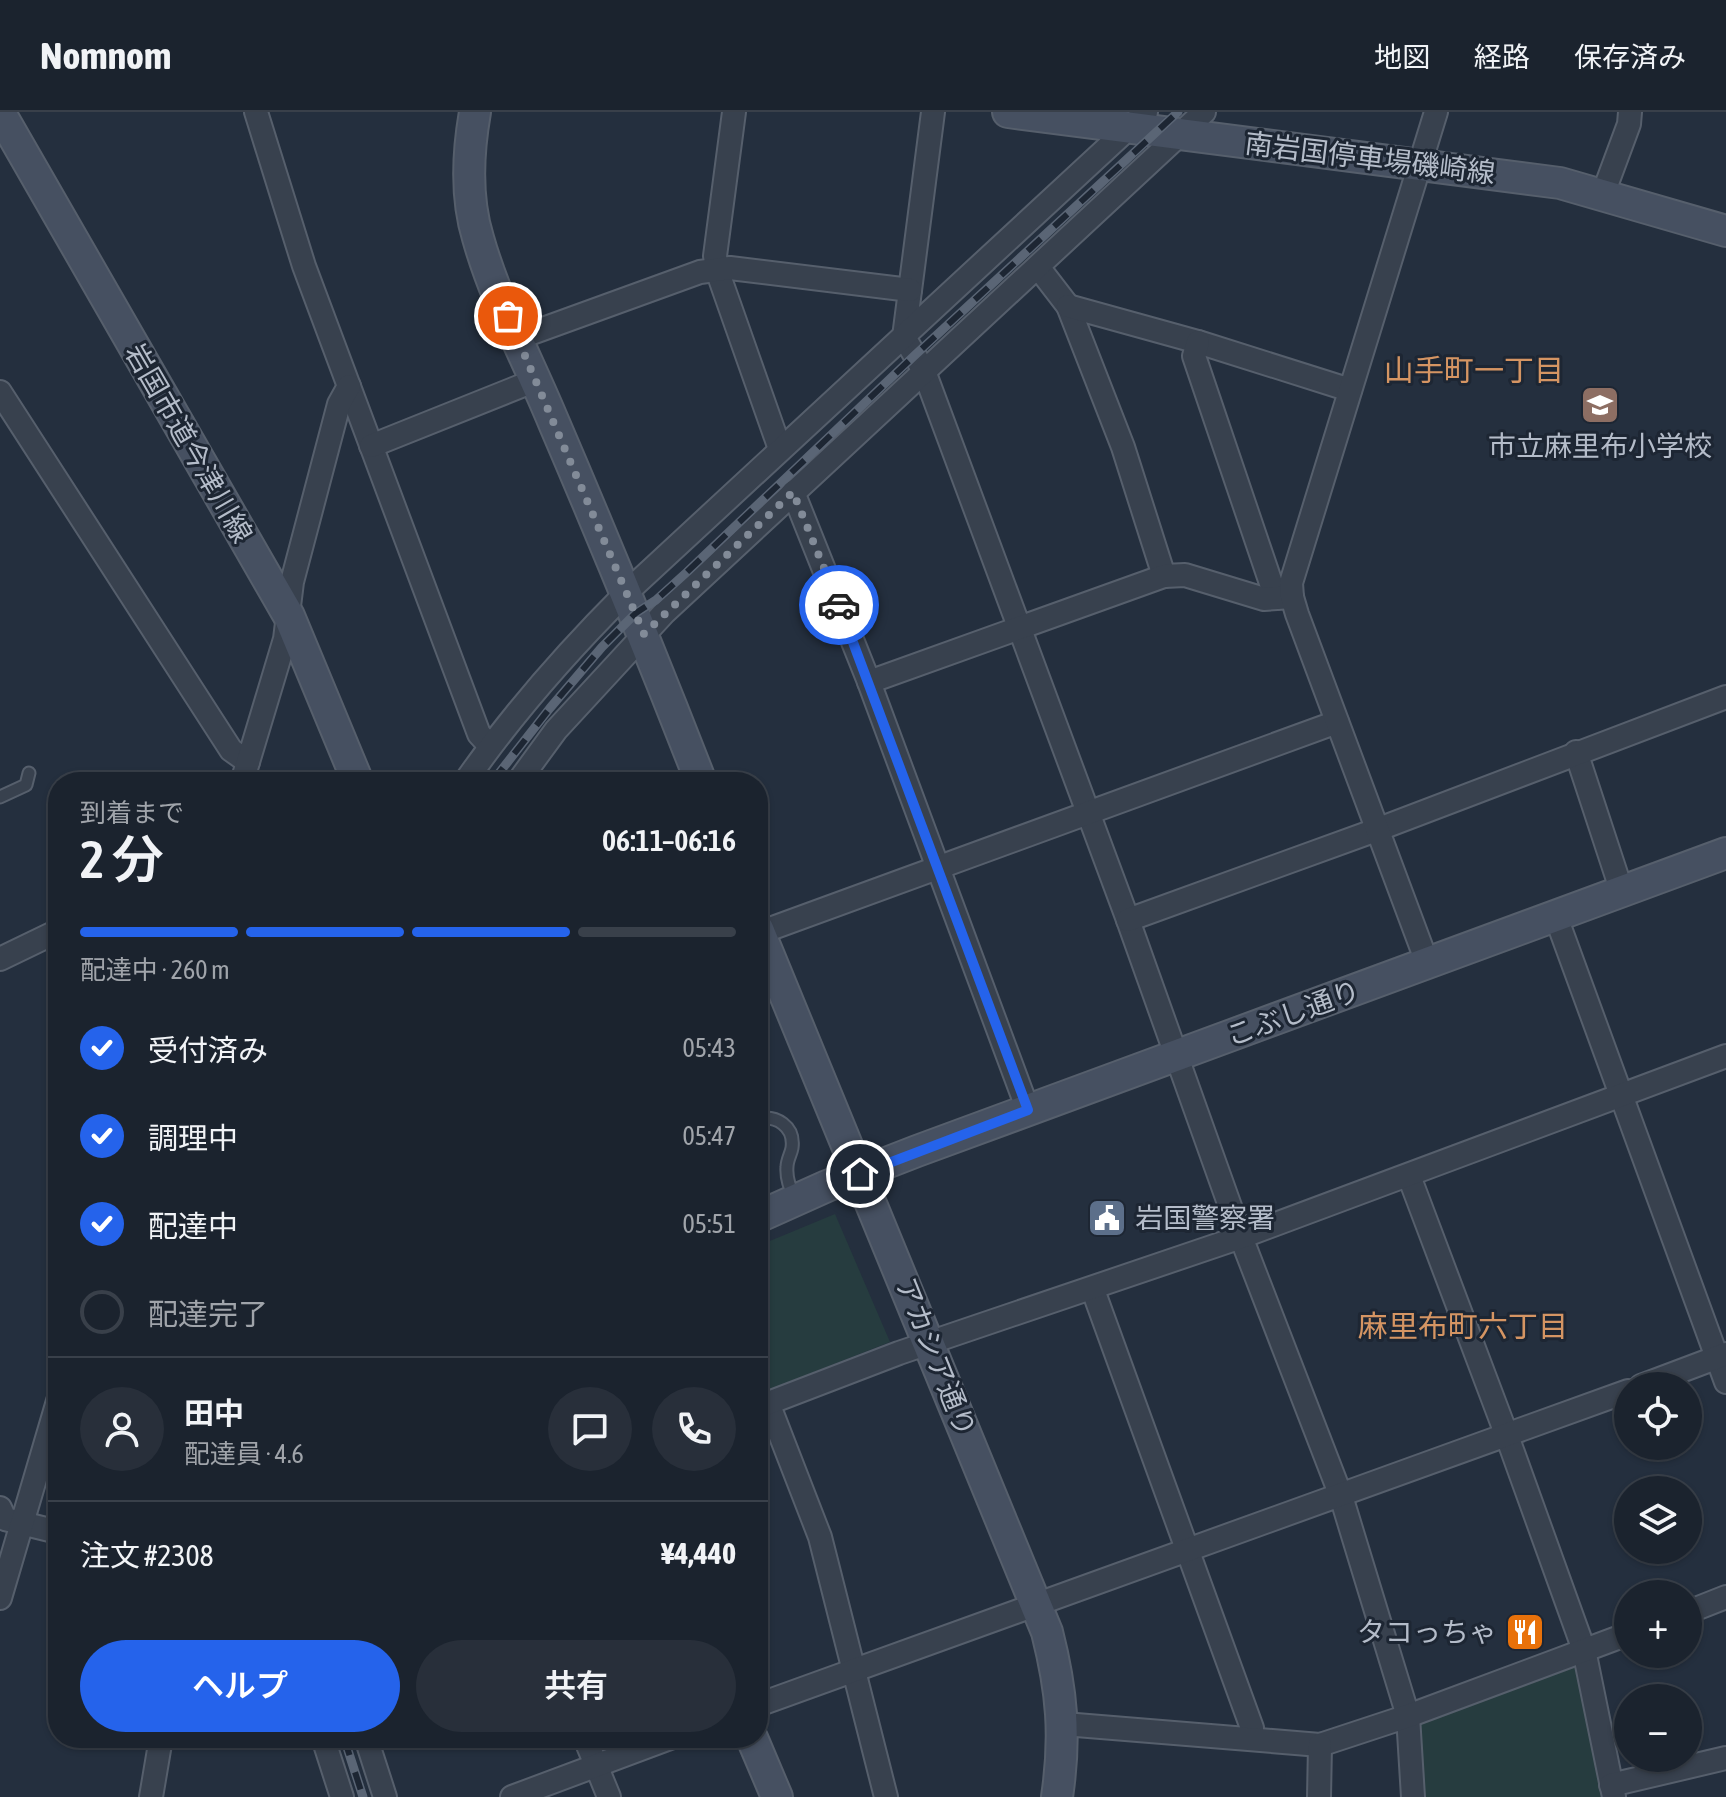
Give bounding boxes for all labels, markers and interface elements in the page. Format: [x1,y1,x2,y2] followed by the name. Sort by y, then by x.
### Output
[40,34,171,77] text: Nomnom
[1374,41,1430,73] text: 地図
[1474,41,1530,73] text: 経路
[1574,41,1686,73] text: 保存済み
[1243,127,1497,189] street label: 南岩国停車場磯崎線
[474,282,542,350] pin
[486,294,530,338] icon: bag
[119,338,259,548] street label: 岩国市道今津川線
[1384,353,1564,387] district label: 山手町一丁目
[1579,384,1621,426] school or university icon: 市立麻里布小学校
[1488,430,1712,462] place label: 市立麻里布小学校
[799,565,879,645] courier
[817,583,861,627] icon: car
[80,798,184,828] text: 到着まで
[602,823,736,857] text: 06:11–06:16
[80,829,164,889] text: 2 分
[80,955,230,985] text: 配達中 · 260 m
[1222,974,1364,1052] street label: こぶし通り
[80,1026,124,1070] icon: check
[148,1033,268,1067] text: 受付済み
[682,1033,736,1063] text: 05:43
[80,1114,124,1158] icon: check
[148,1121,238,1155] text: 調理中
[682,1121,736,1151] text: 05:47
[826,1140,894,1208] pin
[838,1152,882,1196] icon: home
[1086,1197,1128,1239] public building icon: 岩国警察署
[80,1202,124,1246] icon: check
[1135,1202,1275,1234] place label: 岩国警察署
[148,1209,238,1243] text: 配達中
[682,1209,736,1239] text: 05:51
[890,1273,982,1441] street label: アカシア通り
[148,1297,268,1331] text: 配達完了
[1358,1309,1568,1343] district label: 麻里布町六丁目
[1614,1372,1702,1772] map controls
[1614,1372,1702,1460] button: locate
[80,1387,164,1471] button: person
[548,1387,632,1471] button: chat
[652,1387,736,1471] button: phone
[184,1396,244,1430] text: 田中
[184,1439,304,1469] text: 配達員 · 4.6
[1614,1476,1702,1564] button: layers
[661,1536,736,1570] text: ¥4,440
[80,1538,214,1572] text: 注文 #2308
[1614,1580,1702,1668] button: +
[1504,1611,1546,1653] restaurant icon: タコっちゃ
[1357,1616,1497,1648] place label: タコっちゃ
[80,1640,400,1732] button: ヘルプ
[416,1640,736,1732] button: 共有
[1614,1684,1702,1772] button: −

